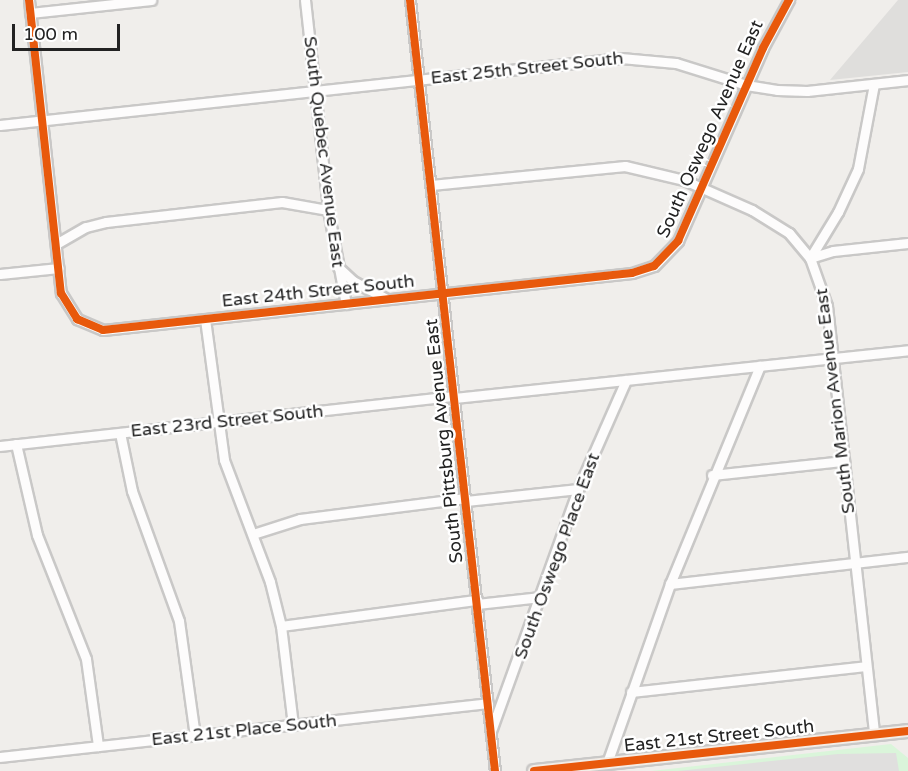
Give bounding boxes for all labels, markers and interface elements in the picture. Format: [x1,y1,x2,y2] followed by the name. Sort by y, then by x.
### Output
[15,12,123,50] scale bar
[652,17,768,241] street label: South Oswego Avenue East
[23,23,78,45] text: 100 m
[299,35,349,269] street label: South Quebec Avenue East
[430,47,624,89] street label: East 25th Street South
[221,270,415,312] street label: East 24th Street South
[810,287,860,515] street label: South Marion Avenue East
[420,318,468,564] street label: South Pittsburg Avenue East
[129,400,325,442] street label: East 23rd Street South
[510,450,604,662] street label: South Oswego Place East
[150,710,338,750] street label: East 21st Place South
[623,715,815,757] street label: East 21st Street South

